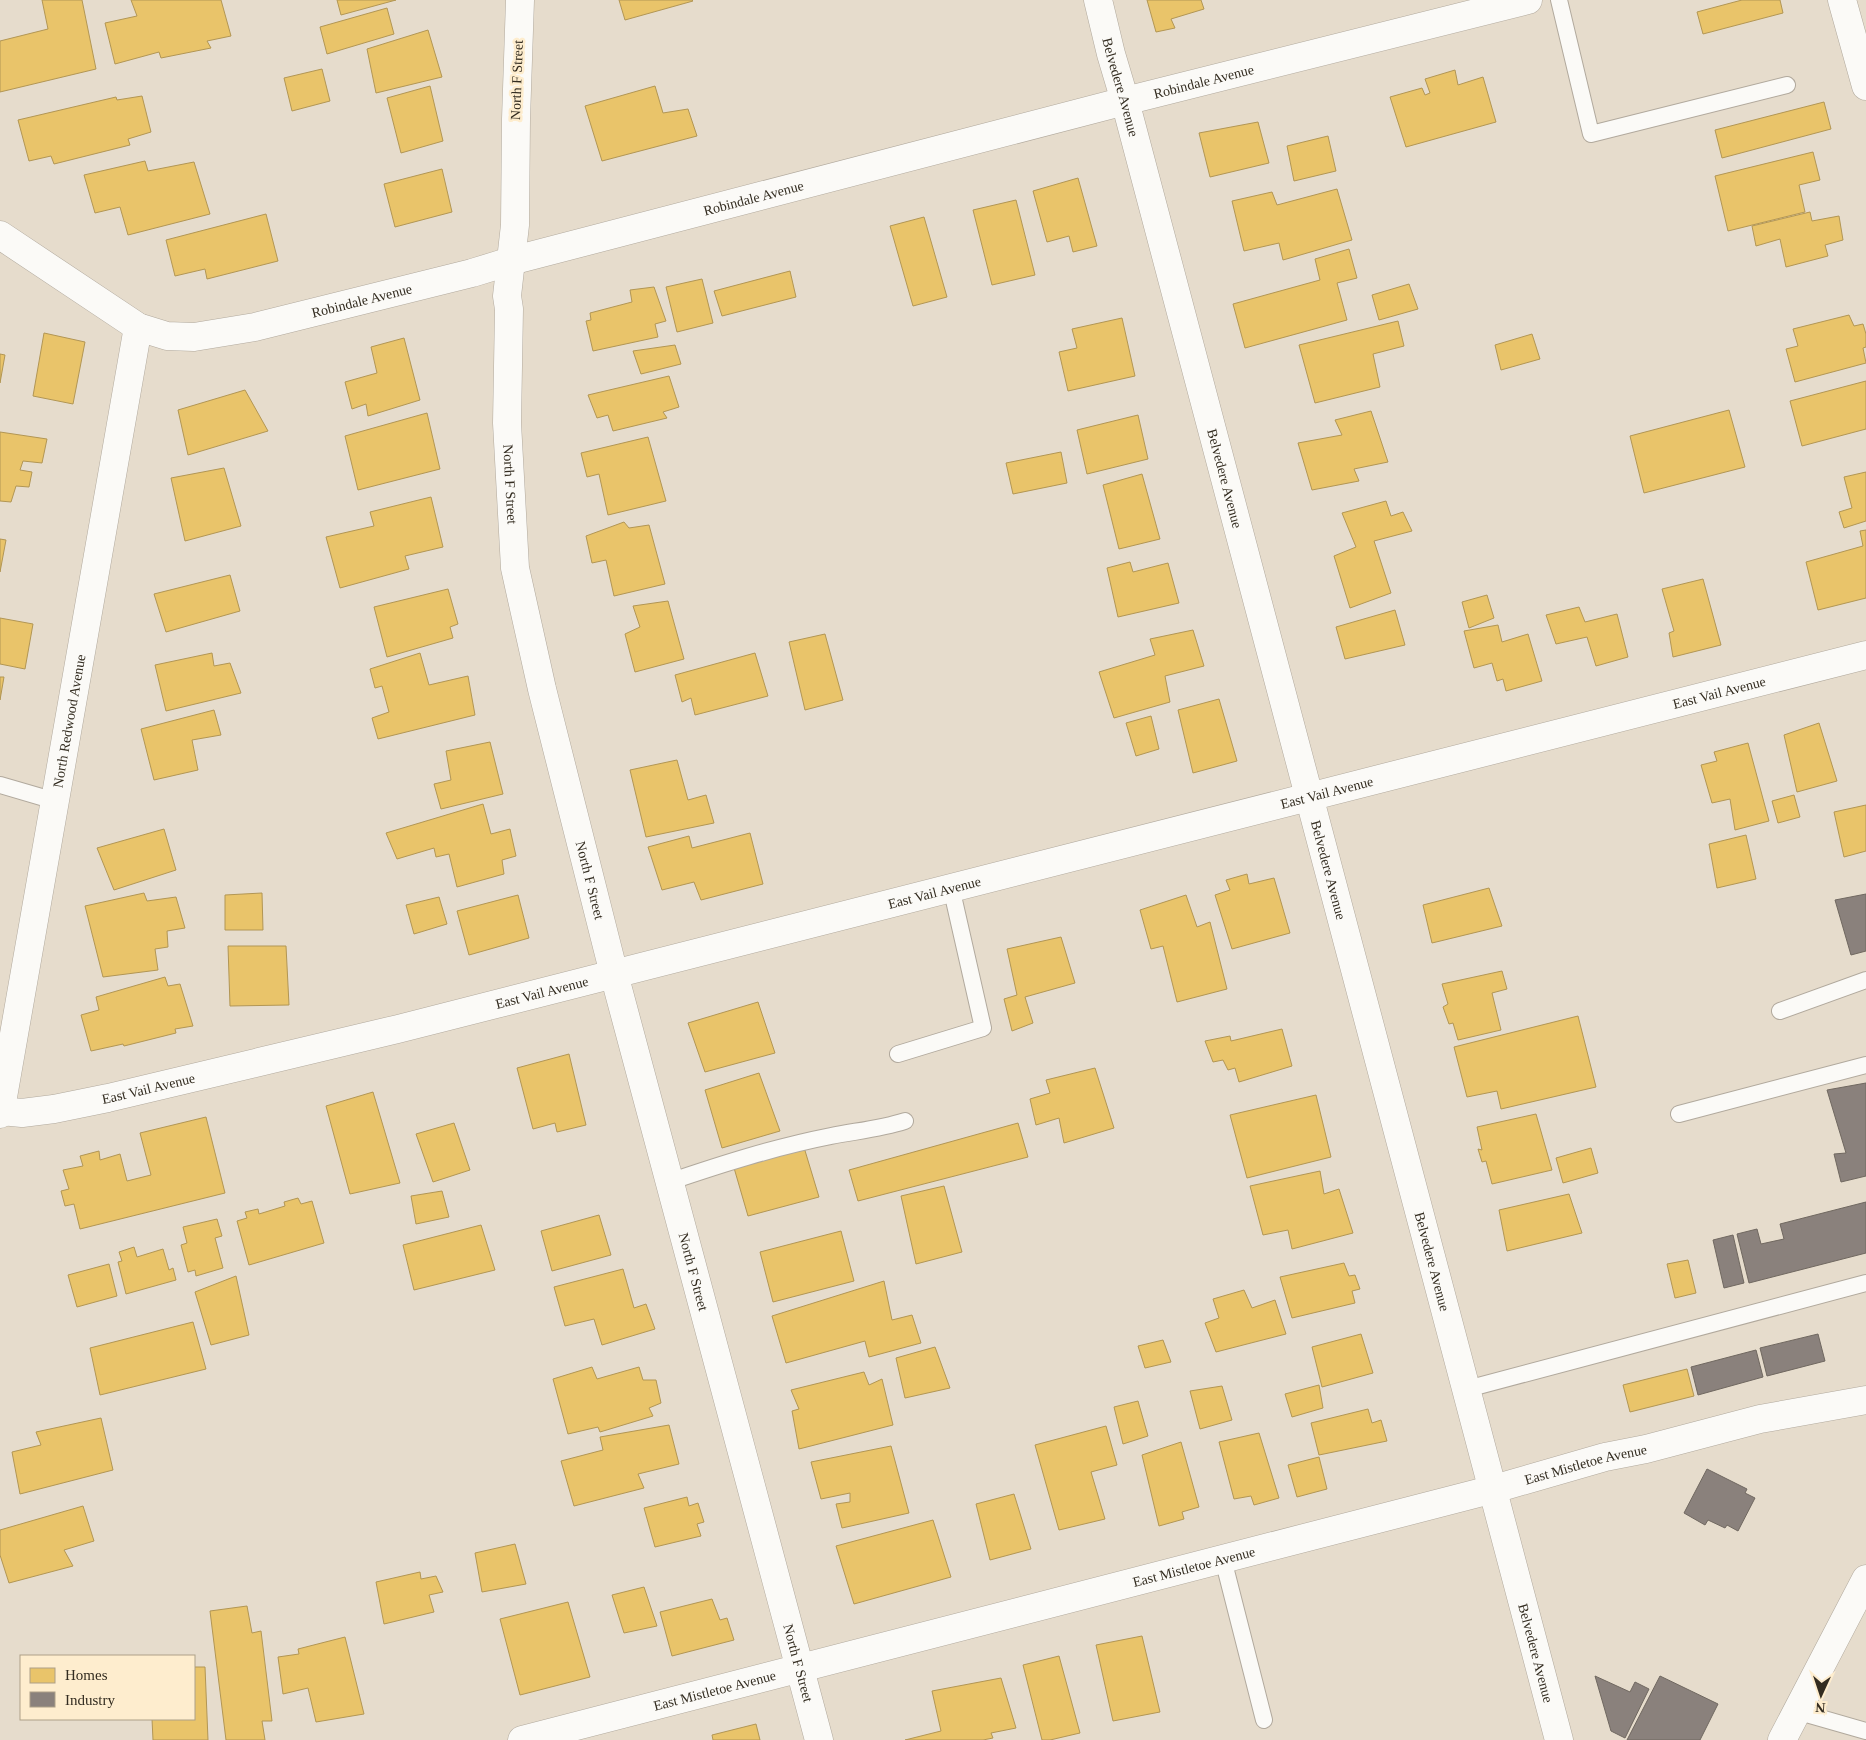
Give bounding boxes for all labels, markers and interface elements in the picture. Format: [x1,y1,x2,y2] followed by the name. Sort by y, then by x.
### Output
[1100,36,1142,138] street label: Belvedere Avenue
[508,40,526,120] street label: North F Street
[1152,62,1255,101] street label: Robindale Avenue
[702,178,805,218] street label: Robindale Avenue
[310,281,413,320] street label: Robindale Avenue
[1205,427,1245,530] street label: Belvedere Avenue
[501,444,520,525] street label: North F Street
[50,653,88,789] street label: North Redwood Avenue
[1671,673,1767,711] street label: East Vail Avenue
[1279,773,1375,811] street label: East Vail Avenue
[1308,819,1349,921] street label: Belvedere Avenue
[573,839,607,921] street label: North F Street
[886,873,982,911] street label: East Vail Avenue
[494,973,590,1011] street label: East Vail Avenue
[101,1070,196,1107] street label: East Vail Avenue
[1412,1210,1453,1313] street label: Belvedere Avenue
[676,1231,711,1312] street label: North F Street
[1523,1442,1648,1487] street label: East Mistletoe Avenue
[1131,1543,1257,1589] street label: East Mistletoe Avenue
[1516,1602,1556,1704] street label: Belvedere Avenue
[781,1622,816,1704] street label: North F Street
[20,1655,195,1720] legend
[65,1667,108,1683] text: Homes
[652,1667,777,1713] street label: East Mistletoe Avenue
[1796,1670,1846,1720] north arrow
[65,1692,115,1708] text: Industry
[1815,1700,1826,1715] text: N

